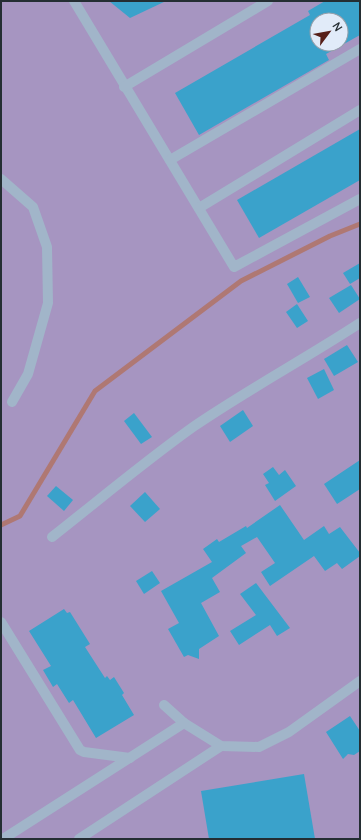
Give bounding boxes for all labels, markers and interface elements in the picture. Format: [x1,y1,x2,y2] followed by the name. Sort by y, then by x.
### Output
[309,12,349,52] north arrow
[329,19,346,34] text: N

